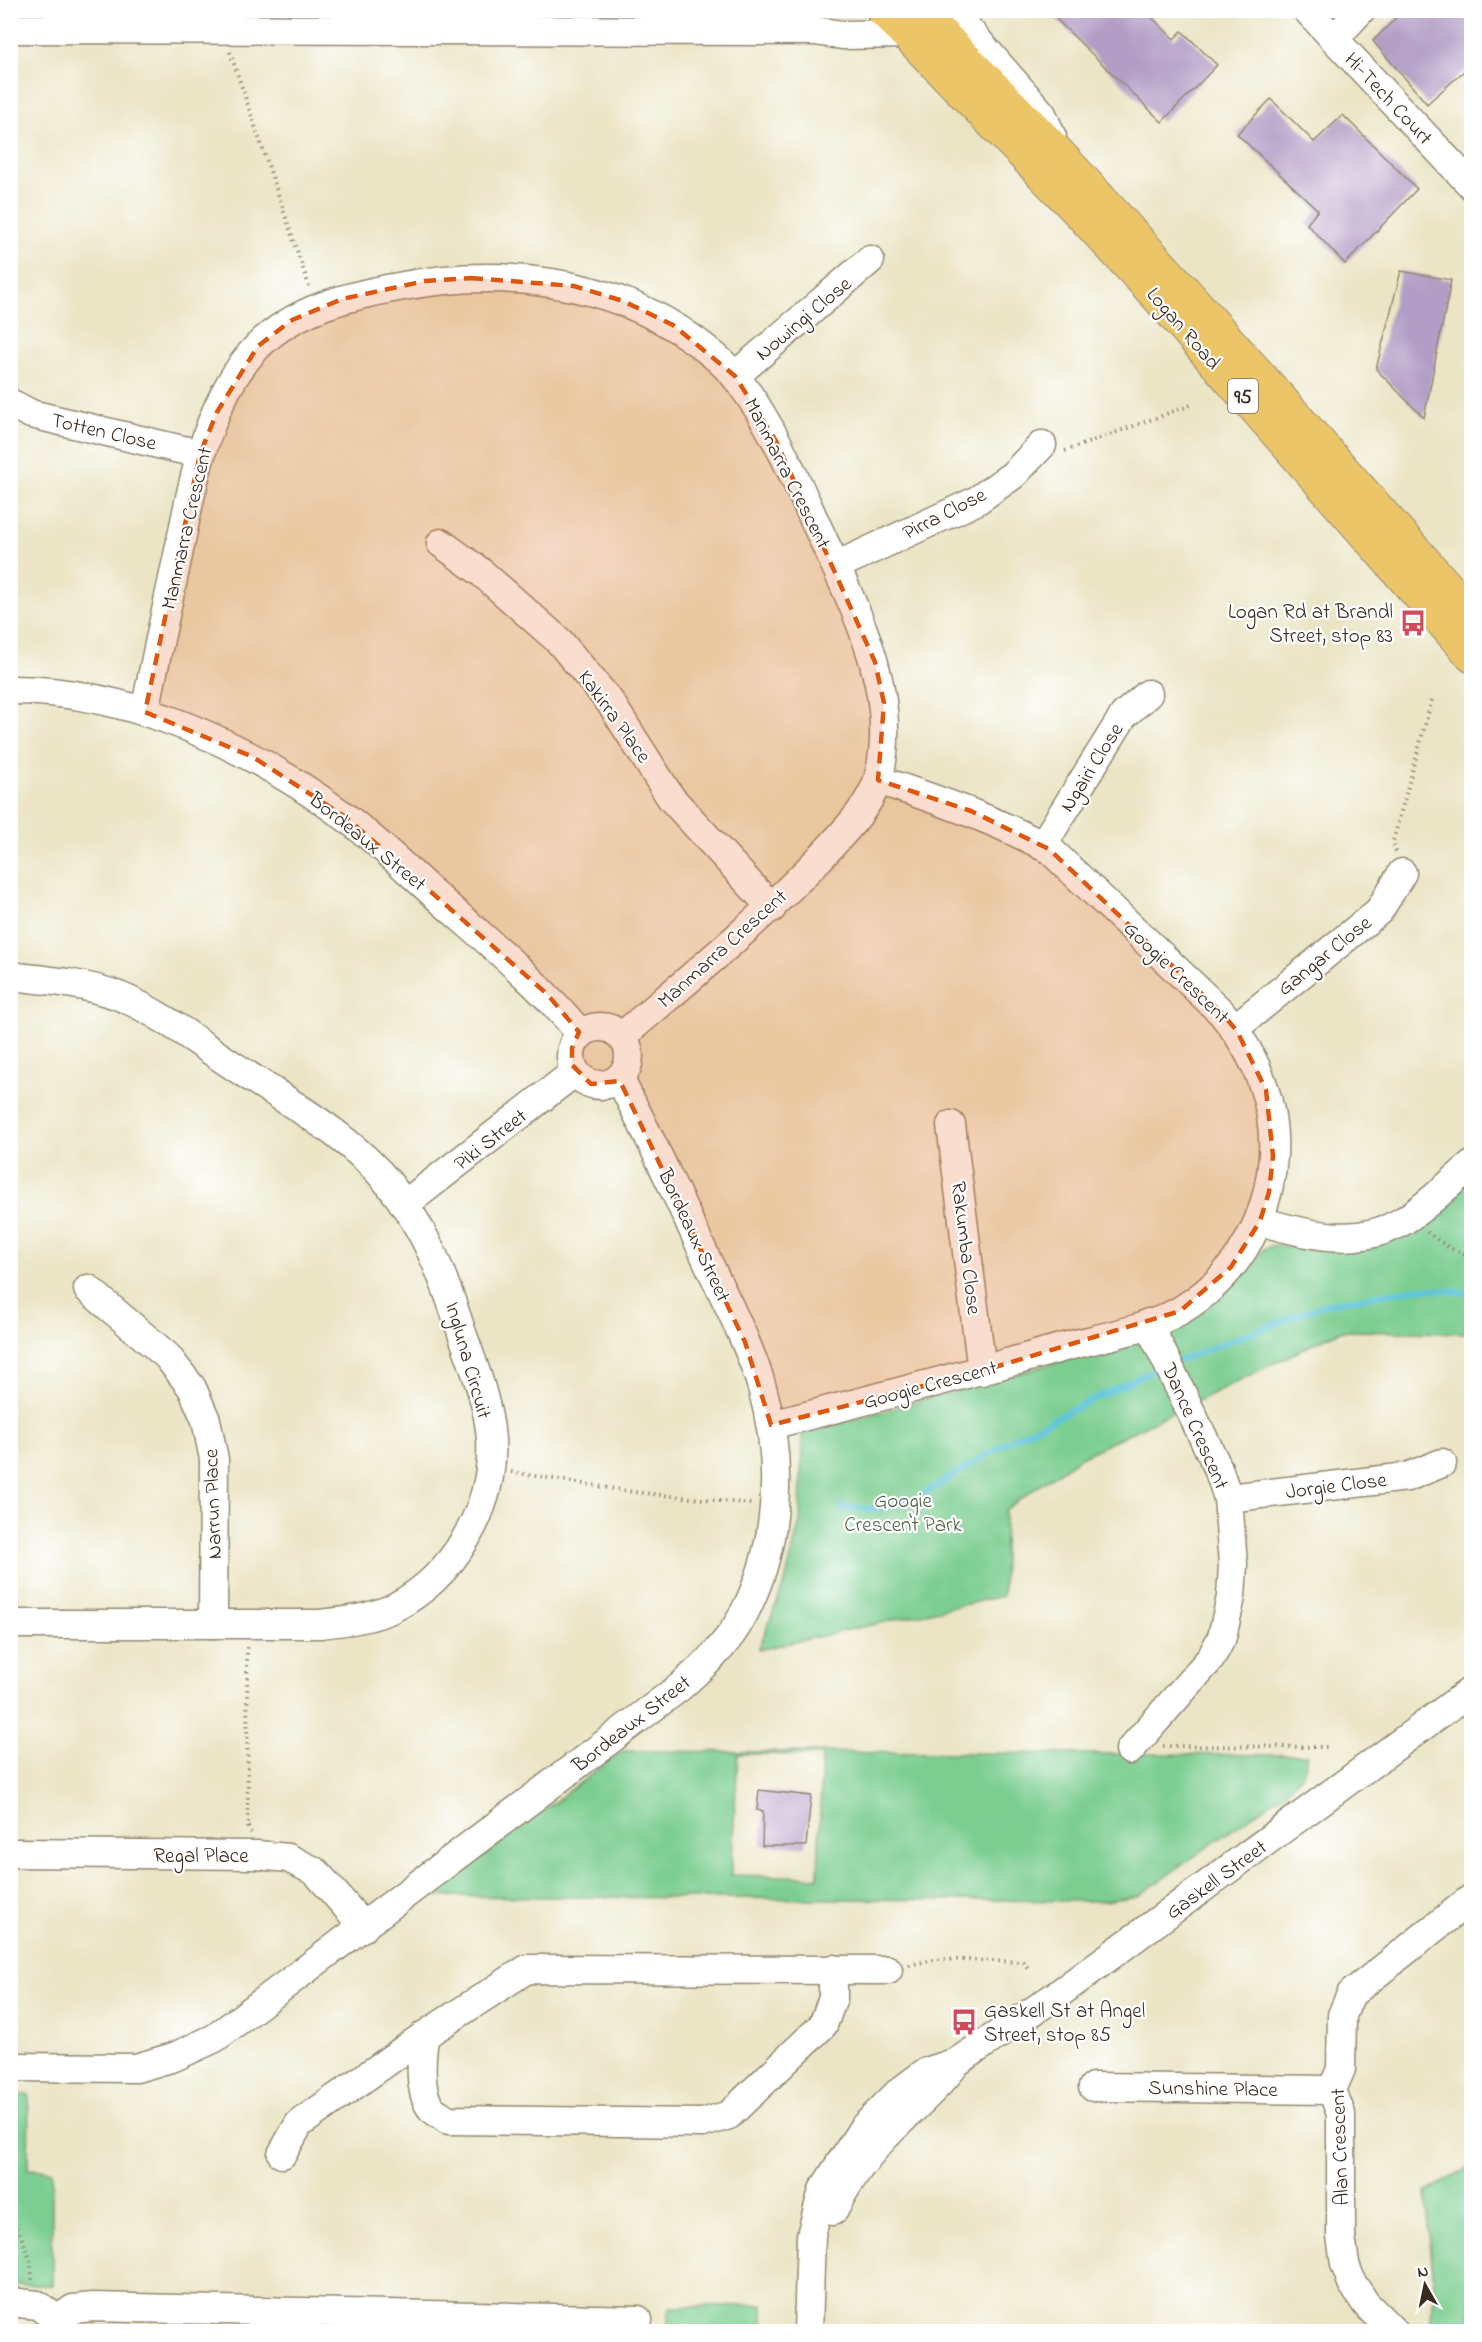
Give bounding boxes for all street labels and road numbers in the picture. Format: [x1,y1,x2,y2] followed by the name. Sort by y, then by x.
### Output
[1336,46,1439,153] street label: Hi-Tech Court
[750,270,861,370] street label: Nowingi Close
[1137,281,1227,379] street label: Logan Road
[1228,379,1258,413] road number: 95
[735,393,837,555] street label: Manmarra Crescent
[48,406,160,460] street label: Totten Close
[155,444,221,613] street label: Manmarra Crescent
[898,481,992,549] street label: Pirra Close
[569,664,658,770] street label: Kakirra Place
[1053,717,1134,820] street label: Ngairi Close
[301,785,432,899] street label: Bordeaux Street
[652,883,795,1016] street label: Manmarra Crescent
[1272,909,1381,1005] street label: Gangar Close
[1114,915,1235,1033] street label: Googie Crescent
[448,1102,534,1179] street label: Piki Street
[649,1164,737,1307] street label: Bordeaux Street
[942,1180,988,1317] street label: Rakumba Close
[434,1299,498,1423] street label: Ingluna Circuit
[860,1354,1001,1420] street label: Googie Crescent
[1153,1358,1235,1495] street label: Dance Crescent
[197,1448,231,1560] street label: Narrun Place
[1284,1466,1389,1510] street label: Jorgie Close
[566,1669,698,1781] street label: Bordeaux Street
[1160,1834,1274,1928] street label: Gaskell Street
[153,1842,249,1874] street label: Regal Place
[1148,2074,1279,2106] street label: Sunshine Place
[1324,2088,1358,2206] street label: Alan Crescent

